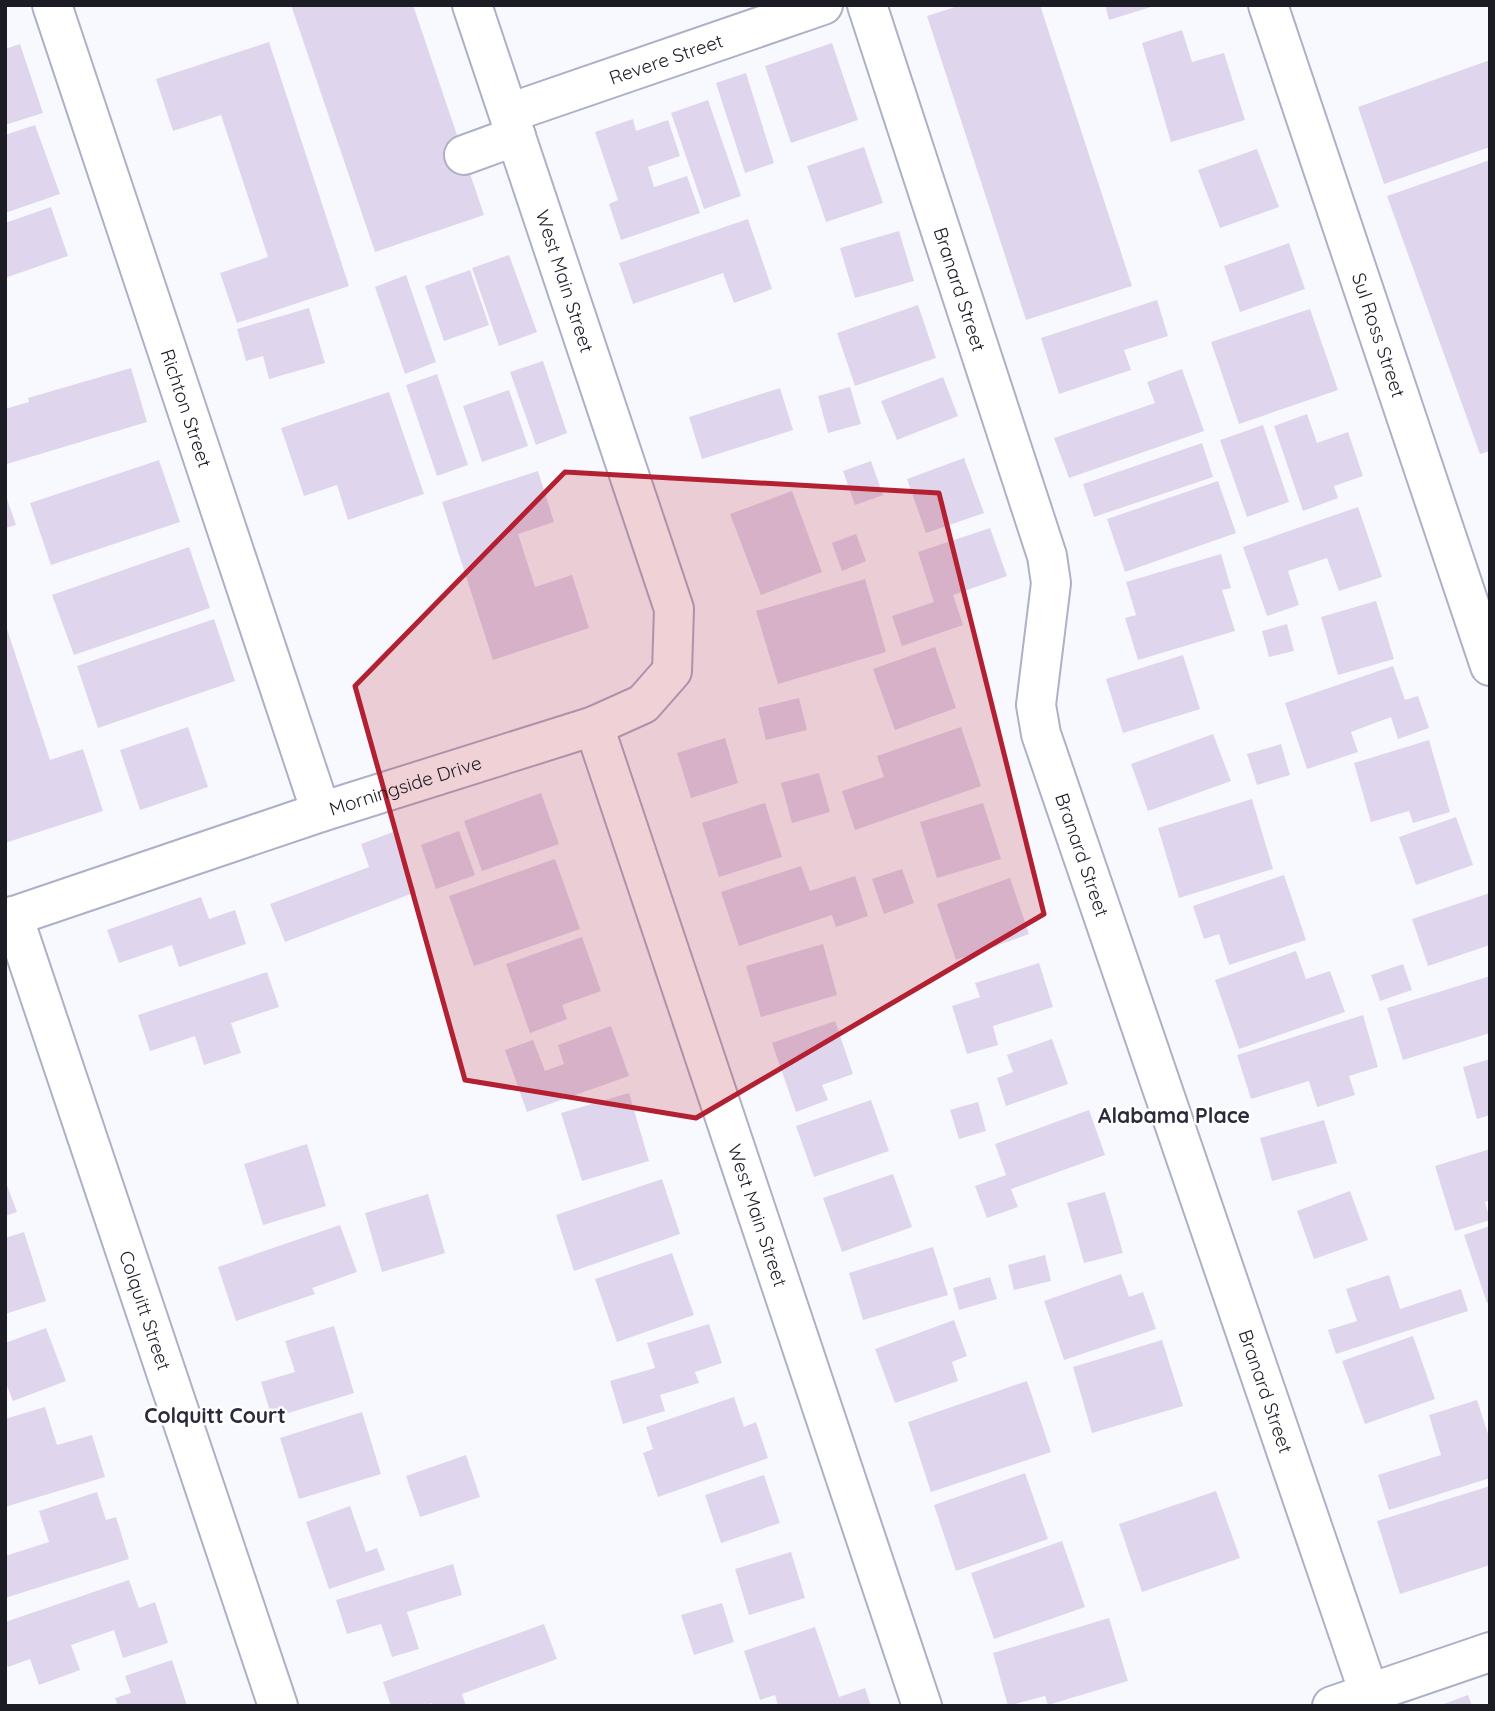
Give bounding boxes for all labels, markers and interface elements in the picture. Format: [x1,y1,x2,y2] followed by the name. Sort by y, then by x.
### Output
[606,28,726,90] street label: Revere Street
[531,207,599,355] street label: West Main Street
[928,224,991,354] street label: Branard Street
[1347,269,1411,400] street label: Sul Ross Street
[155,346,217,471] street label: Richton Street
[326,750,484,821] street label: Morningside Drive
[1050,790,1115,920] street label: Branard Street
[1098,1102,1250,1128] district label: Alabama Place
[723,1141,793,1290] street label: West Main Street
[114,1248,176,1373] street label: Colquitt Street
[1234,1326,1298,1456] street label: Branard Street
[144,1402,286,1428] district label: Colquitt Court

